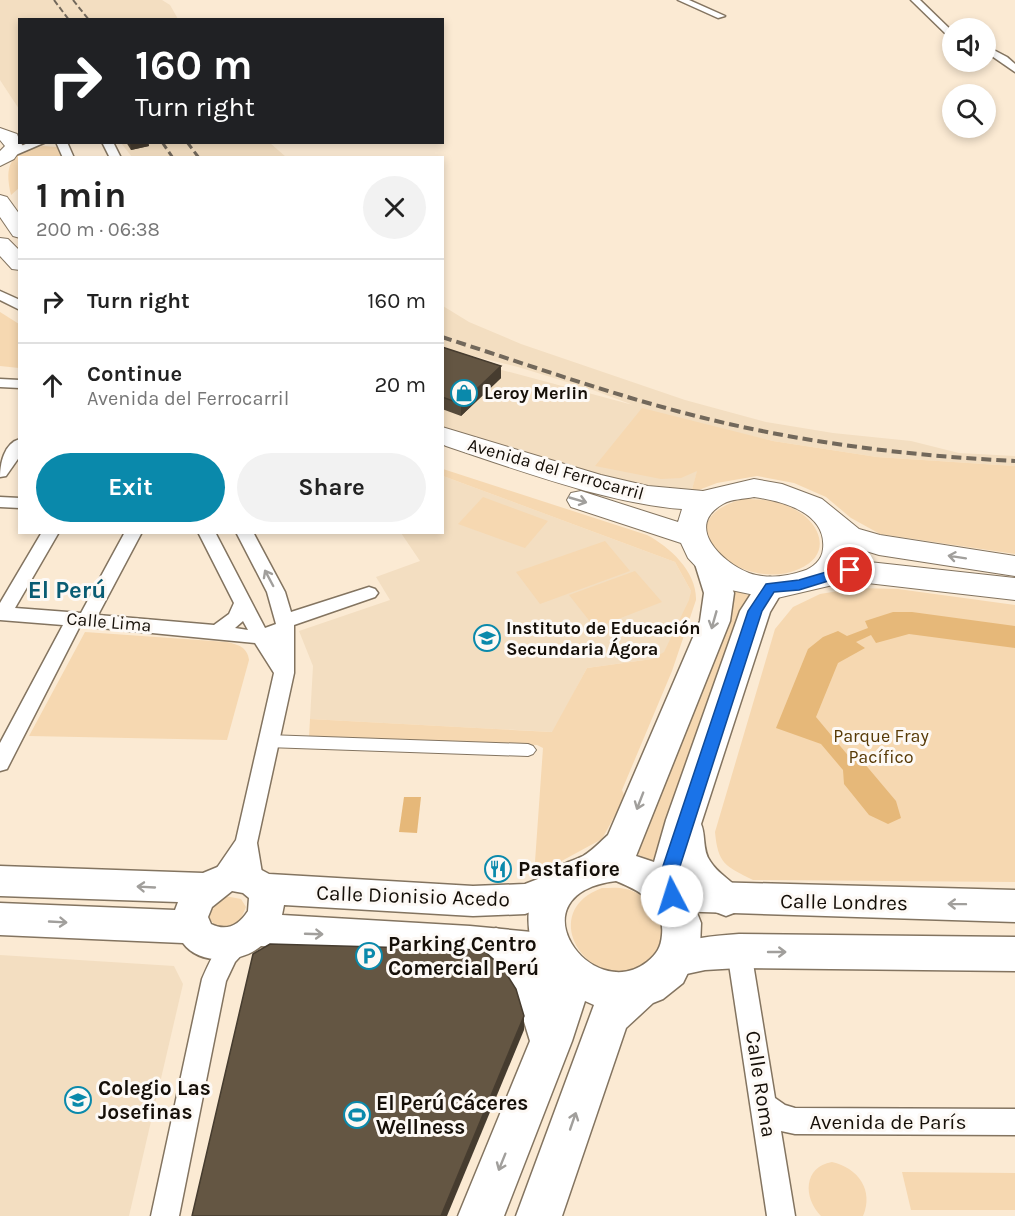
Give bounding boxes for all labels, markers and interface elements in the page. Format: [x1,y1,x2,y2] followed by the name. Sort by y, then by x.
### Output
[942,18,996,138] map controls
[942,18,996,72] button: sound
[135,40,253,90] text: 160 m
[36,42,114,120] icon: right
[942,84,996,138] button: search
[135,91,255,123] text: Turn right
[36,174,126,216] text: 1 min
[363,176,426,239] button: close
[36,218,160,241] text: 200 m · 06:38
[36,285,69,318] icon: right
[87,288,190,314] text: Turn right
[367,288,426,314] text: 160 m
[87,361,182,387] text: Continue
[36,369,69,402] icon: ahead
[374,372,426,398] text: 20 m
[449,378,479,408] shop icon: Leroy Merlin
[484,382,588,404] place label: Leroy Merlin
[87,387,289,410] text: Avenida del Ferrocarril
[465,433,647,505] street label: Avenida del Ferrocarril
[36,453,225,522] button: Exit
[237,453,426,522] button: Share
[568,495,587,506] one-way arrow
[824,544,875,595] pin
[948,552,968,563] one-way arrow
[833,553,866,586] icon: arrive
[263,570,274,588] one-way arrow
[28,576,106,604] district label: El Perú
[66,607,152,637] street label: Calle Lima
[707,610,719,629] one-way arrow
[506,617,700,660] place label: Instituto de Educación Secundaria Ágora
[472,623,502,653] school or university icon: Instituto de Educación Secundaria Ágora
[833,725,929,768] park label: Parque Fray Pacífico
[634,791,645,809] one-way arrow
[483,854,513,884] restaurant icon: Pastafiore
[518,857,620,881] place label: Pastafiore
[640,864,704,928] position arrow
[316,881,510,911] street label: Calle Dionisio Acedo
[137,882,157,893] one-way arrow
[780,889,908,915] street label: Calle Londres
[947,898,967,910] one-way arrow
[48,916,68,928] one-way arrow
[303,928,323,940] one-way arrow
[388,932,539,980] place label: Parking Centro Comercial Perú
[354,941,384,971] parking icon: Parking Centro Comercial Perú
[766,946,786,958] one-way arrow
[741,1029,781,1139] street label: Calle Roma
[98,1076,211,1124] place label: Colegio Las Josefinas
[63,1085,93,1115] school or university icon: Colegio Las Josefinas
[376,1091,528,1139] place label: El Perú Cáceres Wellness
[342,1100,372,1130] sports icon: El Perú Cáceres Wellness
[809,1110,967,1134] street label: Avenida de París
[568,1112,579,1131] one-way arrow
[496,1152,507,1170] one-way arrow

